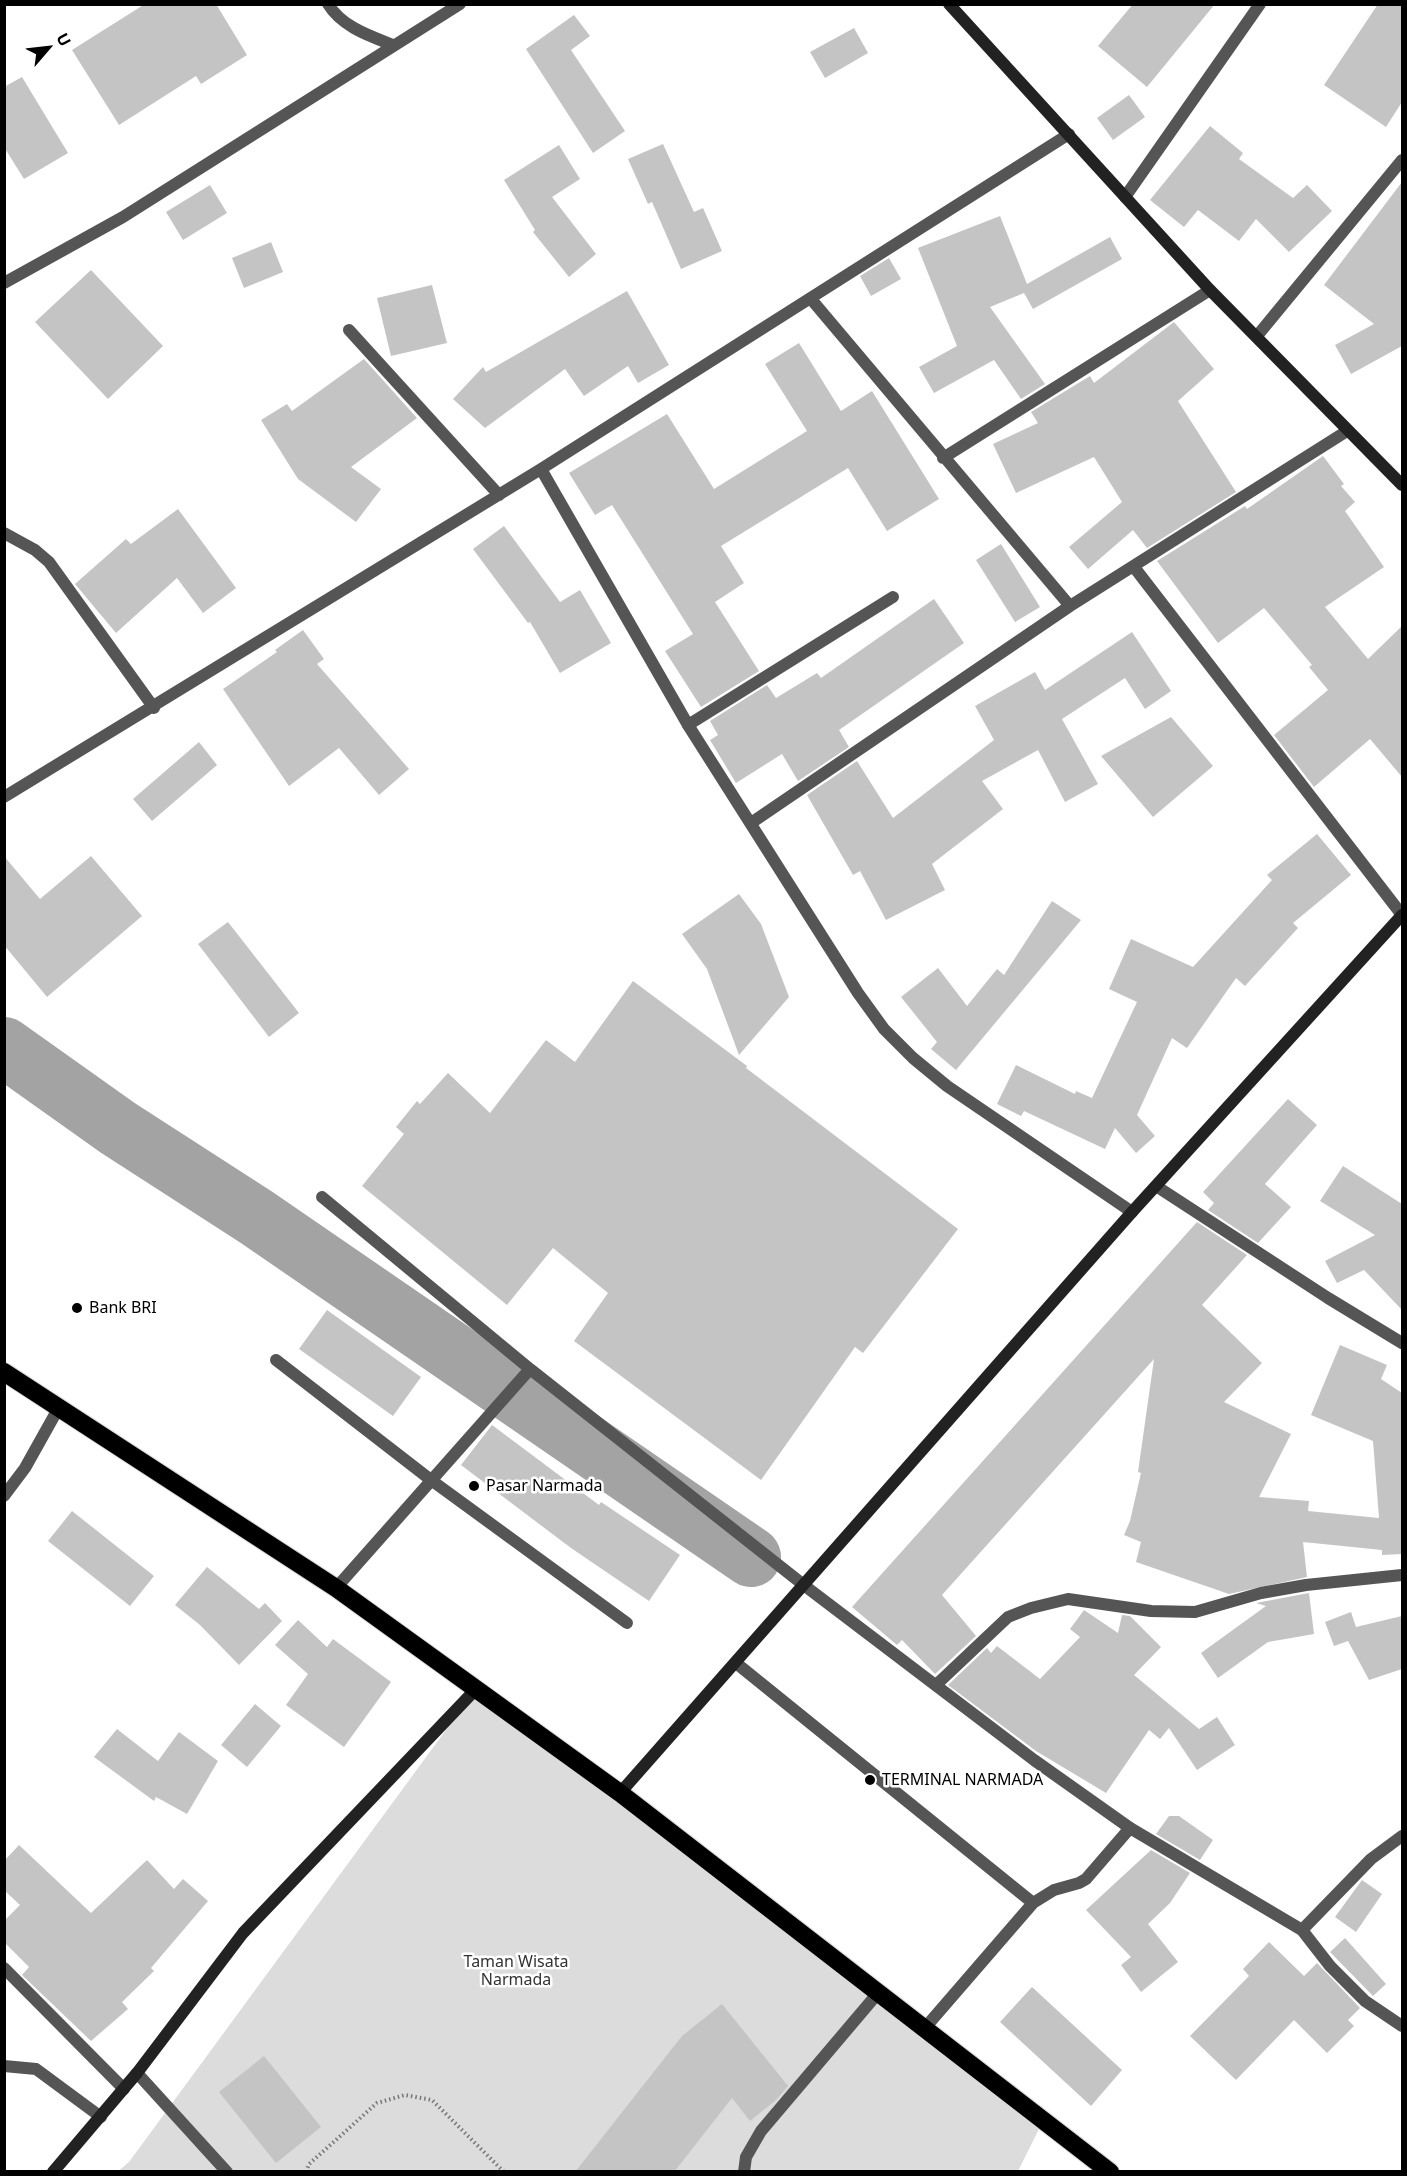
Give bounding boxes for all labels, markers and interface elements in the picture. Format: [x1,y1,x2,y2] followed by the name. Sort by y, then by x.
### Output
[18,18,78,78] north arrow
[51,29,76,50] text: U
[89,1298,157,1318] place label: Bank BRI
[70,1301,84,1315] marker: Bank BRI
[486,1476,603,1496] place label: Pasar Narmada
[467,1479,481,1493] marker: Pasar Narmada
[882,1770,1043,1790] place label: TERMINAL NARMADA
[863,1773,877,1787] marker: TERMINAL NARMADA
[464,1952,568,1990] park label: Taman Wisata Narmada

